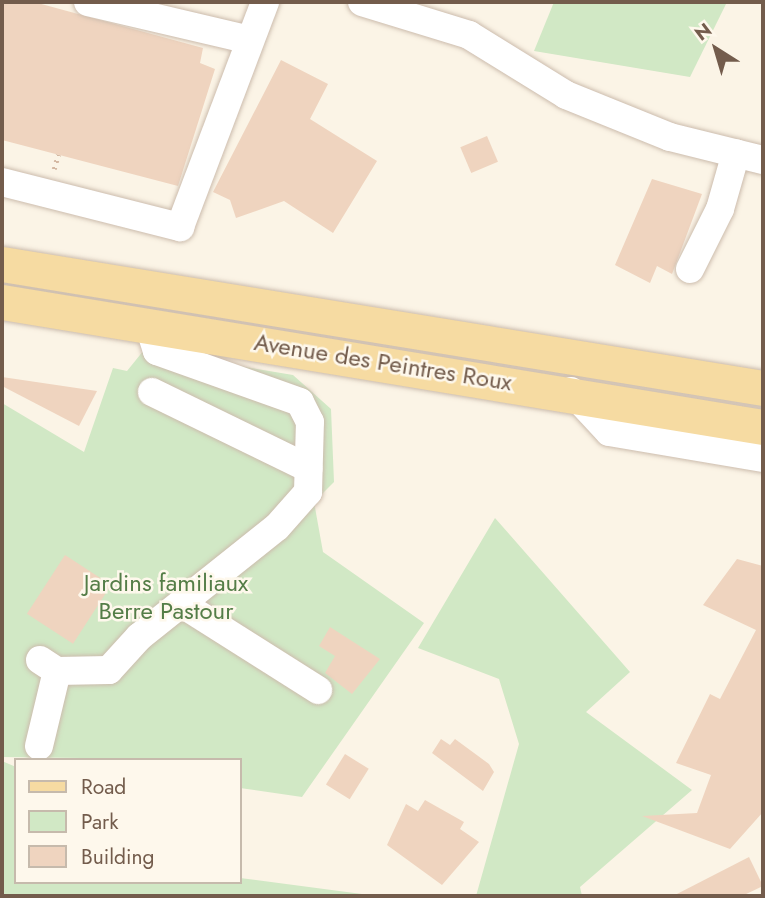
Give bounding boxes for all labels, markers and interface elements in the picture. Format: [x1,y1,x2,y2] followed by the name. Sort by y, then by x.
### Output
[681,14,751,84] north arrow
[689,17,717,47] text: N
[252,327,514,397] street label: Avenue des Peintres Roux
[84,569,248,625] park label: Jardins familiaux Berre Pastour
[14,758,242,884] legend
[81,772,126,802] text: Road
[81,807,118,837] text: Park
[81,842,154,872] text: Building

